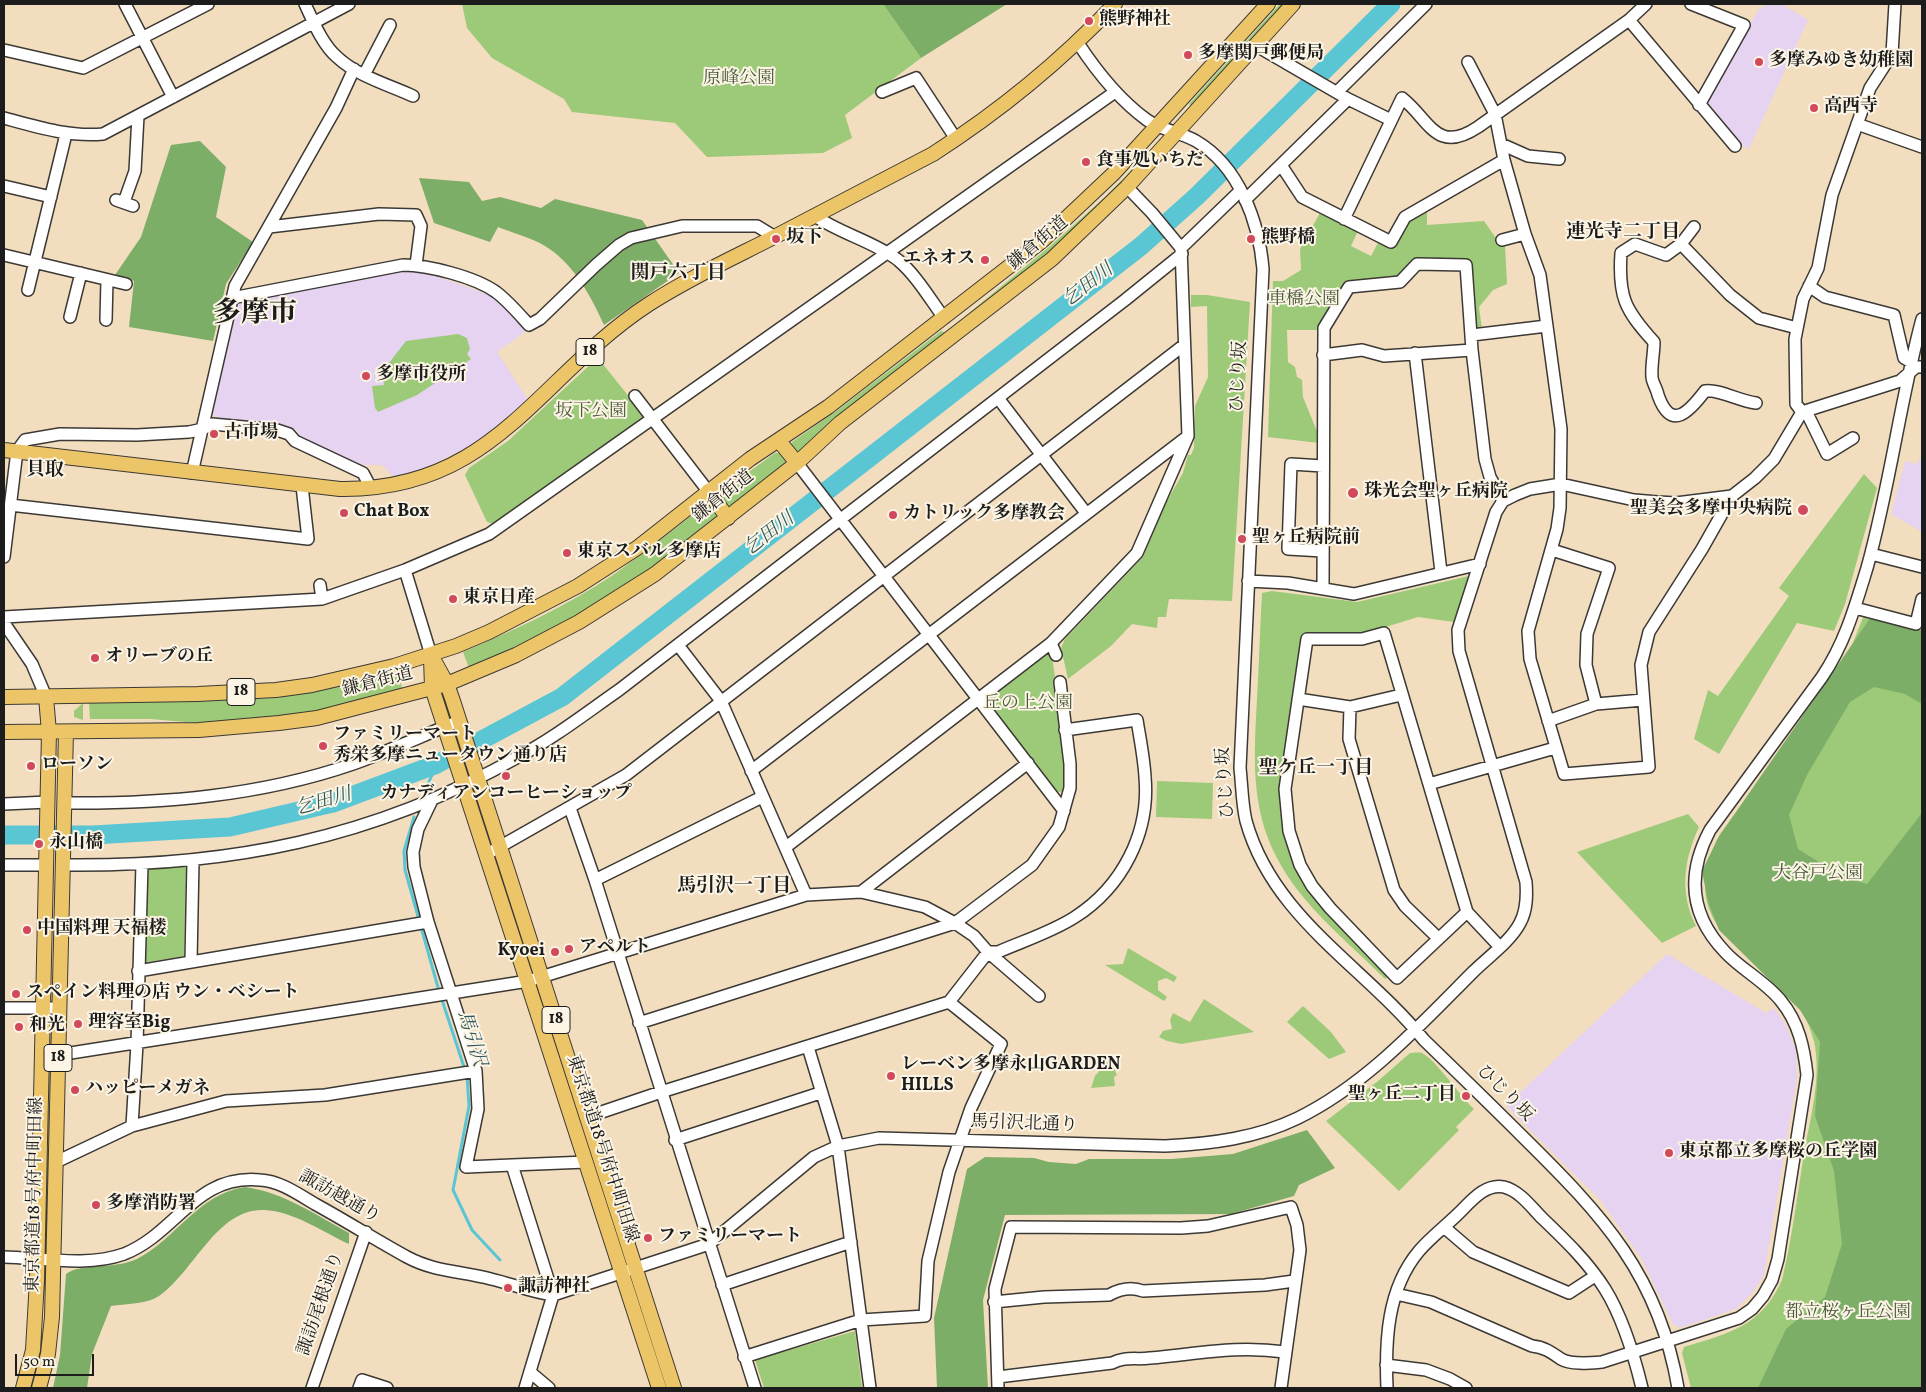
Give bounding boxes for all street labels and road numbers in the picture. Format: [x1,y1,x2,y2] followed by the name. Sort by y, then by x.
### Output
[1004,213,1074,275] street label: 鎌倉街道
[576,338,604,366] road number: 18
[1227,340,1253,414] street label: ひじり坂
[689,466,759,528] street label: 鎌倉街道
[340,664,416,702] street label: 鎌倉街道
[227,679,255,706] road number: 18
[1214,746,1240,820] street label: ひじり坂
[542,1006,570,1034] road number: 18
[44,1044,72,1072] road number: 18
[560,1052,642,1246] street label: 東京都道18号府中町田線
[1471,1061,1537,1127] street label: ひじり坂
[23,1097,49,1293] street label: 東京都道18号府中町田線
[970,1112,1078,1138] street label: 馬引沢北通り
[294,1167,384,1229] street label: 諏訪越通り
[294,1249,350,1359] street label: 諏訪尾根通り

